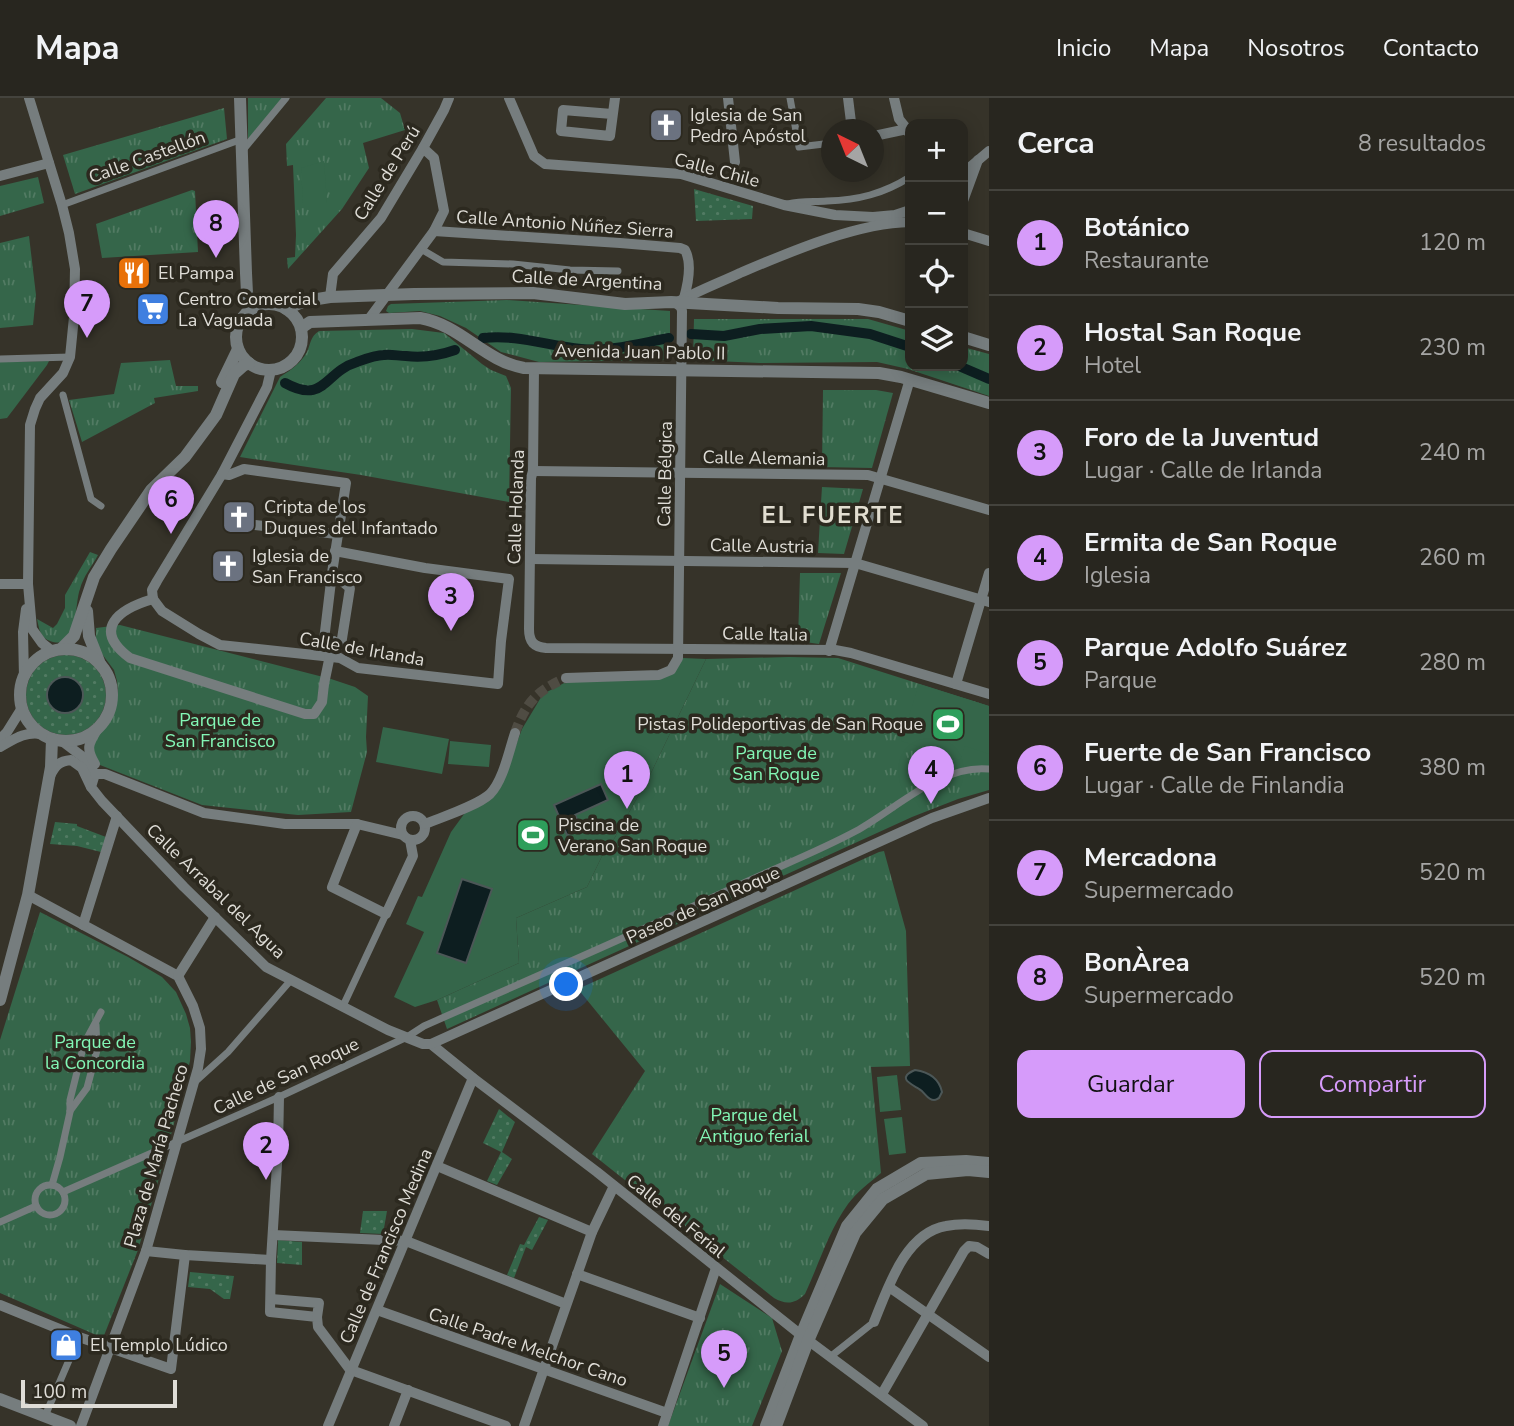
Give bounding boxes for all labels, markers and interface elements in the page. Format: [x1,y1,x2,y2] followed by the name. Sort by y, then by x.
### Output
[35,26,120,71] text: Mapa
[1056,32,1111,64] text: Inicio
[1149,32,1209,64] text: Mapa
[1247,32,1345,64] text: Nosotros
[1383,32,1479,64] text: Contacto
[690,103,806,148] place label: Iglesia de San Pedro Apóstol
[647,106,685,144] church icon: Iglesia de San Pedro Apóstol
[821,119,884,182] north arrow
[905,119,968,371] map controls
[905,119,968,182] button: +
[348,121,426,225] street label: Calle de Perú
[1017,123,1095,164] text: Cerca
[85,125,209,189] street label: Calle Castellón
[1358,128,1486,159] text: 8 resultados
[672,147,762,193] street label: Calle Chile
[905,182,968,245] button: −
[193,200,239,258] pin: 8
[455,204,675,244] street label: Calle Antonio Núñez Sierra
[1084,210,1190,245] text: Botánico
[1033,227,1047,258] text: 1
[1419,227,1486,258] text: 120 m
[905,245,968,308] button: locate
[1084,245,1209,276] text: Restaurante
[115,254,153,292] restaurant icon: El Pampa
[158,261,234,285] place label: El Pampa
[511,264,663,296] street label: Calle de Argentina
[64,280,110,338] pin: 7
[178,287,317,332] place label: Centro Comercial La Vaguada
[134,290,172,328] supermarket icon: Centro Comercial La Vaguada
[905,308,968,371] button: layers
[1084,315,1301,350] text: Hostal San Roque
[1033,332,1047,363] text: 2
[1419,332,1486,363] text: 230 m
[554,339,726,365] street label: Avenida Juan Pablo II
[1084,350,1141,381] text: Hotel
[1084,420,1319,455] text: Foro de la Juventud
[652,421,678,527] street label: Calle Bélgica
[1033,437,1047,468] text: 3
[1419,437,1486,468] text: 240 m
[702,445,826,471] street label: Calle Alemania
[502,449,530,565] street label: Calle Holanda
[1084,455,1322,486] text: Lugar · Calle de Irlanda
[148,476,194,534] pin: 6
[264,495,438,540] place label: Cripta de los Duques del Infantado
[220,498,258,536] church icon: Cripta de los Duques del Infantado
[761,499,905,531] district label: EL FUERTE
[1084,525,1337,560] text: Ermita de San Roque
[710,533,814,559] street label: Calle Austria
[1033,542,1047,573] text: 4
[1419,542,1486,573] text: 260 m
[252,544,363,589] place label: Iglesia de San Francisco
[209,547,247,585] church icon: Iglesia de San Francisco
[1084,560,1151,591] text: Iglesia
[428,573,474,631] pin: 3
[722,621,808,647] street label: Calle Italia
[297,626,427,672] street label: Calle de Irlanda
[1084,630,1347,665] text: Parque Adolfo Suárez
[1033,647,1047,678] text: 5
[1419,647,1486,678] text: 280 m
[1084,665,1157,696] text: Parque
[929,705,967,743] sports icon: Pistas Polideportivas de San Roque
[165,708,275,753] park label: Parque de San Francisco
[637,712,923,736] place label: Pistas Polideportivas de San Roque
[1084,735,1371,770] text: Fuerte de San Francisco
[732,741,820,786] park label: Parque de San Roque
[908,746,954,804] pin: 4
[604,751,650,809] pin: 1
[1033,752,1047,783] text: 6
[1419,752,1486,783] text: 380 m
[1084,770,1345,801] text: Lugar · Calle de Finlandia
[557,813,707,858] place label: Piscina de Verano San Roque
[514,816,552,854] sports icon: Piscina de Verano San Roque
[141,818,291,964] street label: Calle Arrabal del Agua
[1084,840,1217,875] text: Mercadona
[1033,857,1047,888] text: 7
[1419,857,1486,888] text: 520 m
[623,860,783,950] street label: Paseo de San Roque
[1084,875,1234,906] text: Supermercado
[1084,945,1190,980] text: BonÀrea
[1033,962,1047,993] text: 8
[1419,962,1486,993] text: 520 m
[549,967,583,1001] your location
[1084,980,1234,1011] text: Supermercado
[45,1030,145,1075] park label: Parque de la Concordia
[209,1032,363,1120] street label: Calle de San Roque
[1017,1050,1245,1118] button: Guardar
[1259,1050,1486,1118] button: Compartir
[118,1061,194,1251] street label: Plaza de María Pacheco
[699,1103,810,1148] park label: Parque del Antiguo ferial
[243,1122,289,1180] pin: 2
[334,1145,438,1347] street label: Calle de Francisco Medina
[622,1169,731,1264] street label: Calle del Ferial
[425,1302,631,1392] street label: Calle Padre Melchor Cano
[47,1326,85,1364] shop icon: El Templo Lúdico
[701,1330,747,1388] pin: 5
[90,1333,228,1357] place label: El Templo Lúdico
[21,1377,177,1409] scale bar
[32,1379,87,1405] text: 100 m

